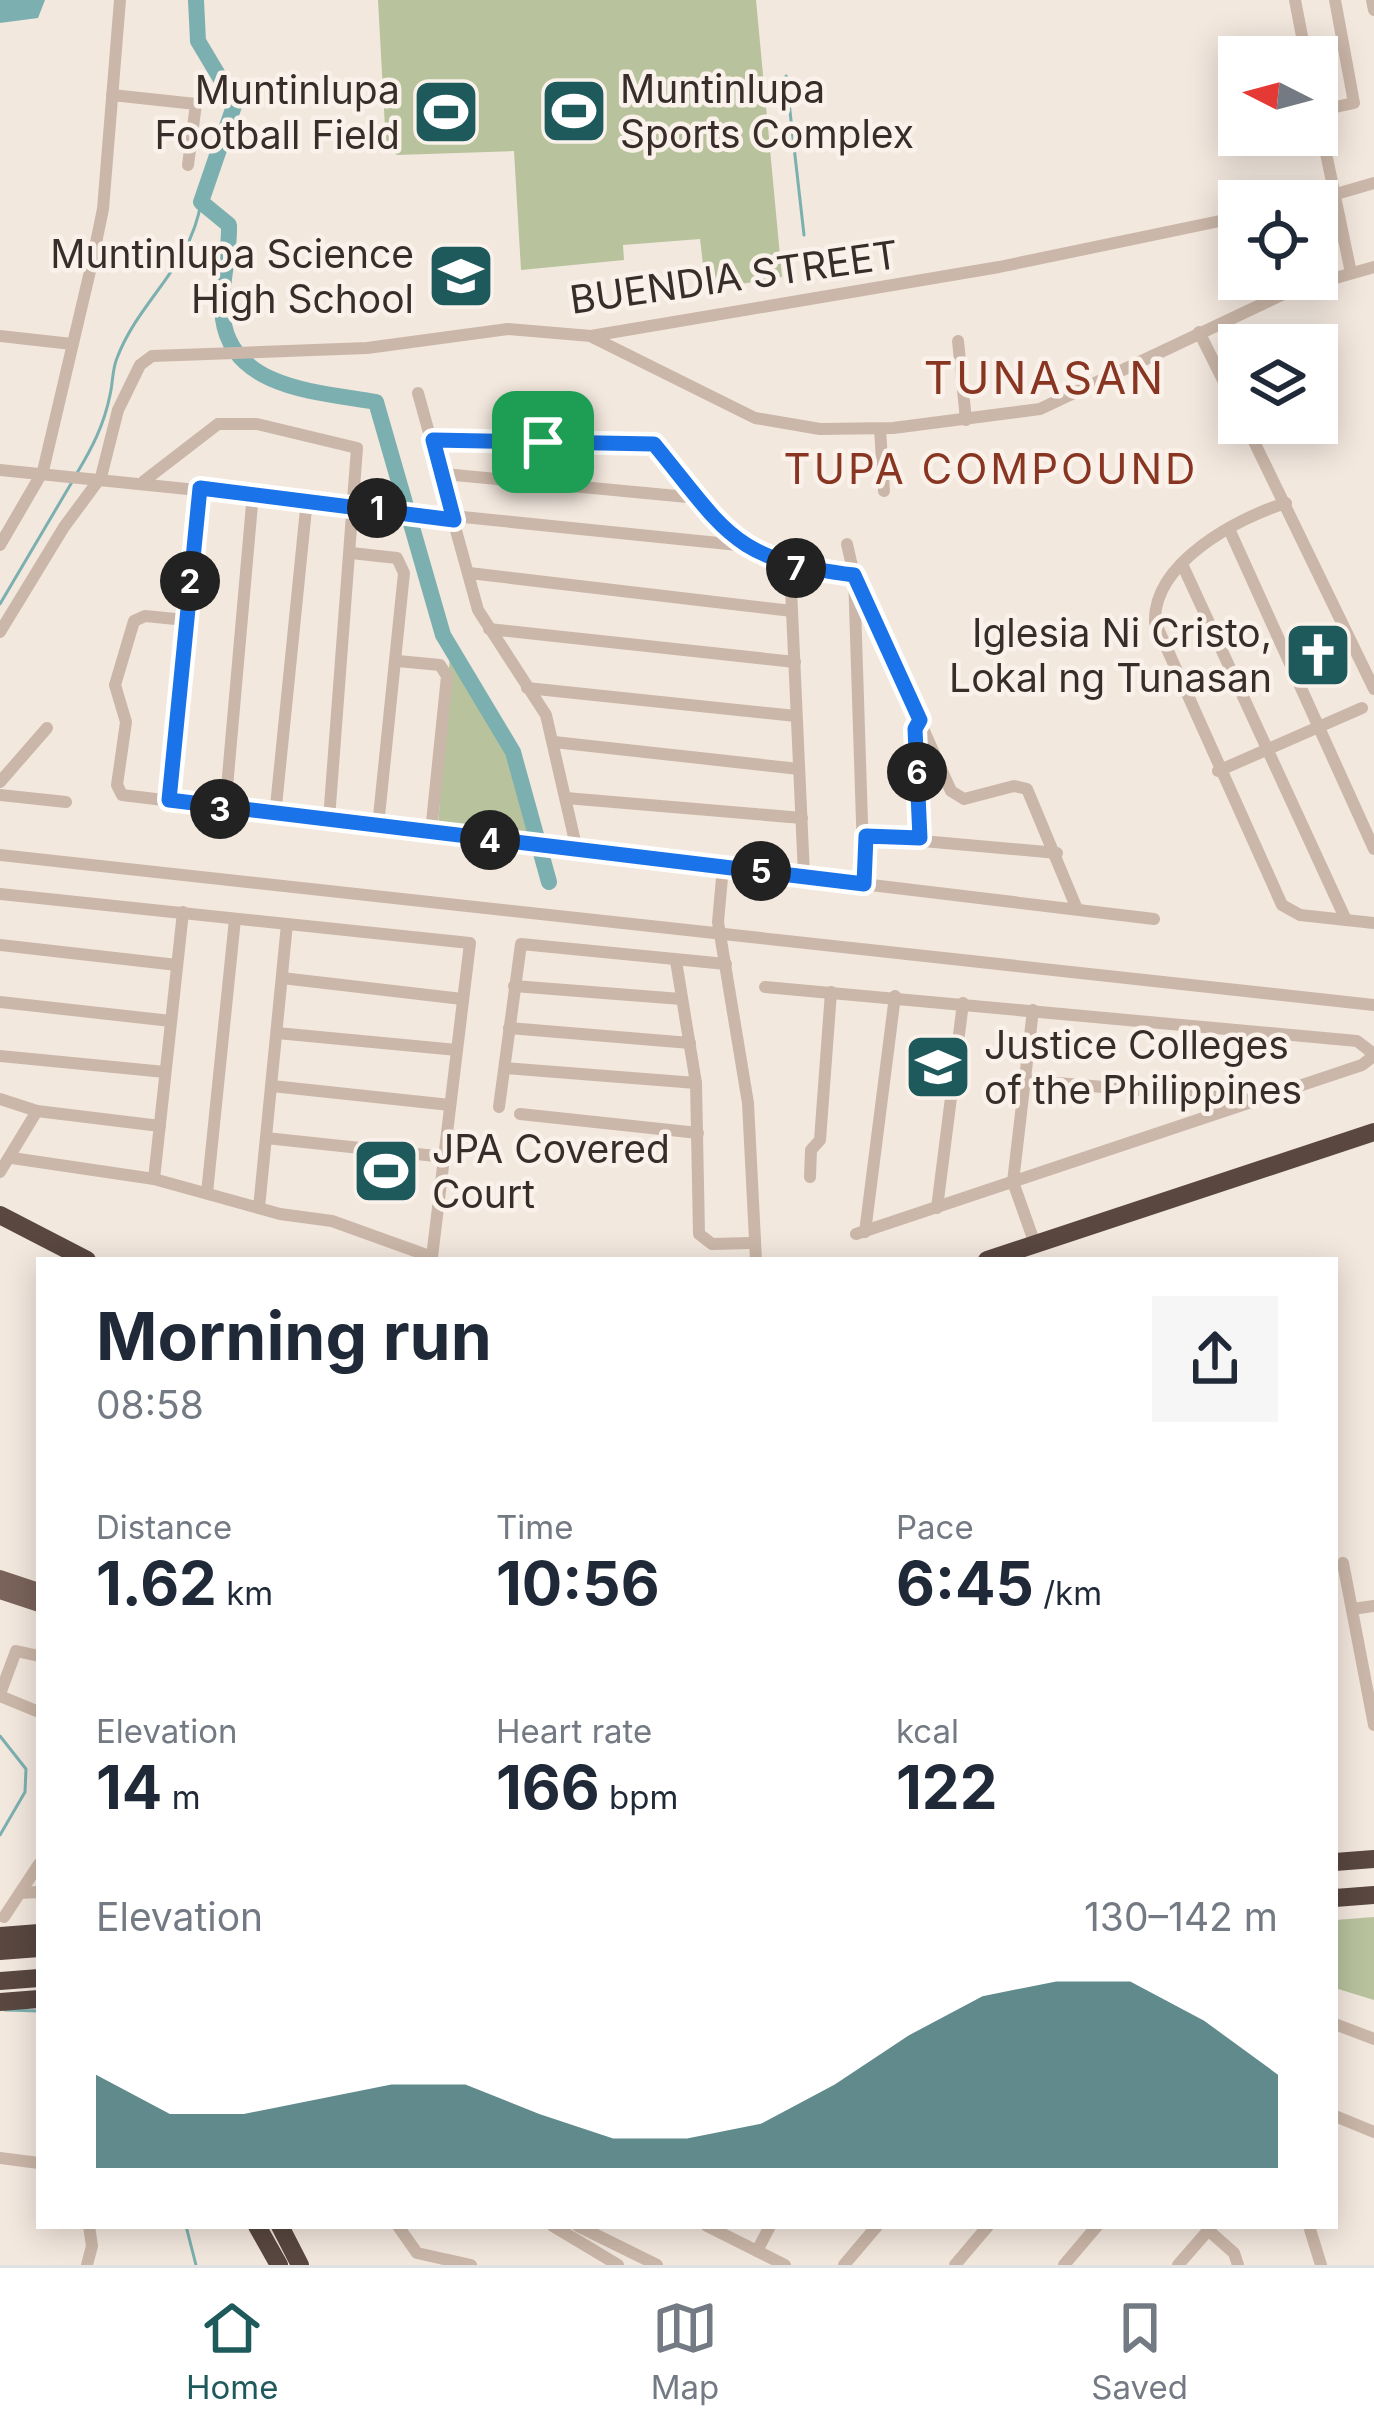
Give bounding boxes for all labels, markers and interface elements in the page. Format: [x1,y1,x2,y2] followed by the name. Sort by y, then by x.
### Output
[1218,36,1338,156] north arrow
[1218,36,1338,444] map controls
[620,65,914,157] place label: Muntinlupa Sports Complex
[154,66,400,158] place label: Muntinlupa Football Field
[539,76,609,146] sports icon: Muntinlupa Sports Complex
[411,77,481,147] sports icon: Muntinlupa Football Field
[1218,180,1338,300] button: locate
[50,230,414,322] place label: Muntinlupa Science High School
[567,230,901,323] street label: BUENDIA STREET
[426,241,496,311] school or university icon: Muntinlupa Science High School
[1218,324,1338,444] button: layers
[924,350,1166,405] district label: TUNASAN
[492,391,594,493] pin
[510,409,576,475] icon: arrive
[784,443,1198,494] district label: TUPA COMPOUND
[347,478,407,538] pin: 1
[370,488,384,528] text: 1
[766,538,826,598] pin: 7
[786,548,806,588] text: 7
[160,551,220,611] pin: 2
[180,561,200,601] text: 2
[949,609,1272,701] place label: Iglesia Ni Cristo, Lokal ng Tunasan
[1283,620,1353,690] church icon: Iglesia Ni Cristo, Lokal ng Tunasan
[887,742,947,802] pin: 6
[906,752,928,792] text: 6
[190,779,250,839] pin: 3
[209,789,231,829] text: 3
[460,810,520,870] pin: 4
[479,820,501,860] text: 4
[731,841,791,901] pin: 5
[750,851,772,891] text: 5
[984,1021,1302,1113] place label: Justice Colleges of the Philippines
[903,1032,973,1102] school or university icon: Justice Colleges of the Philippines
[432,1125,670,1217] place label: JPA Covered Court
[351,1136,421,1206] sports icon: JPA Covered Court
[96,1296,492,1376] text: Morning run
[1152,1296,1278,1422] button: share
[96,1381,204,1428] text: 08:58
[96,1507,232,1547] text: Distance
[496,1507,573,1547] text: Time
[896,1507,974,1547] text: Pace
[96,1547,217,1619] text: 1.62
[496,1547,660,1619] text: 10:56
[896,1547,1034,1619] text: 6:45
[217,1573,273,1613] text: km
[1034,1573,1102,1613] text: /km
[96,1711,237,1751] text: Elevation
[496,1711,652,1751] text: Heart rate
[896,1711,959,1751] text: kcal
[96,1751,162,1823] text: 14
[496,1751,600,1823] text: 166
[896,1751,997,1823] text: 122
[162,1777,201,1817] text: m
[600,1777,678,1817] text: bpm
[96,1893,263,1940] text: Elevation
[1084,1893,1278,1940] text: 130–142 m
[186,2295,279,2407] tab: Home
[651,2295,719,2407] tab: Map
[1091,2295,1188,2407] tab: Saved

